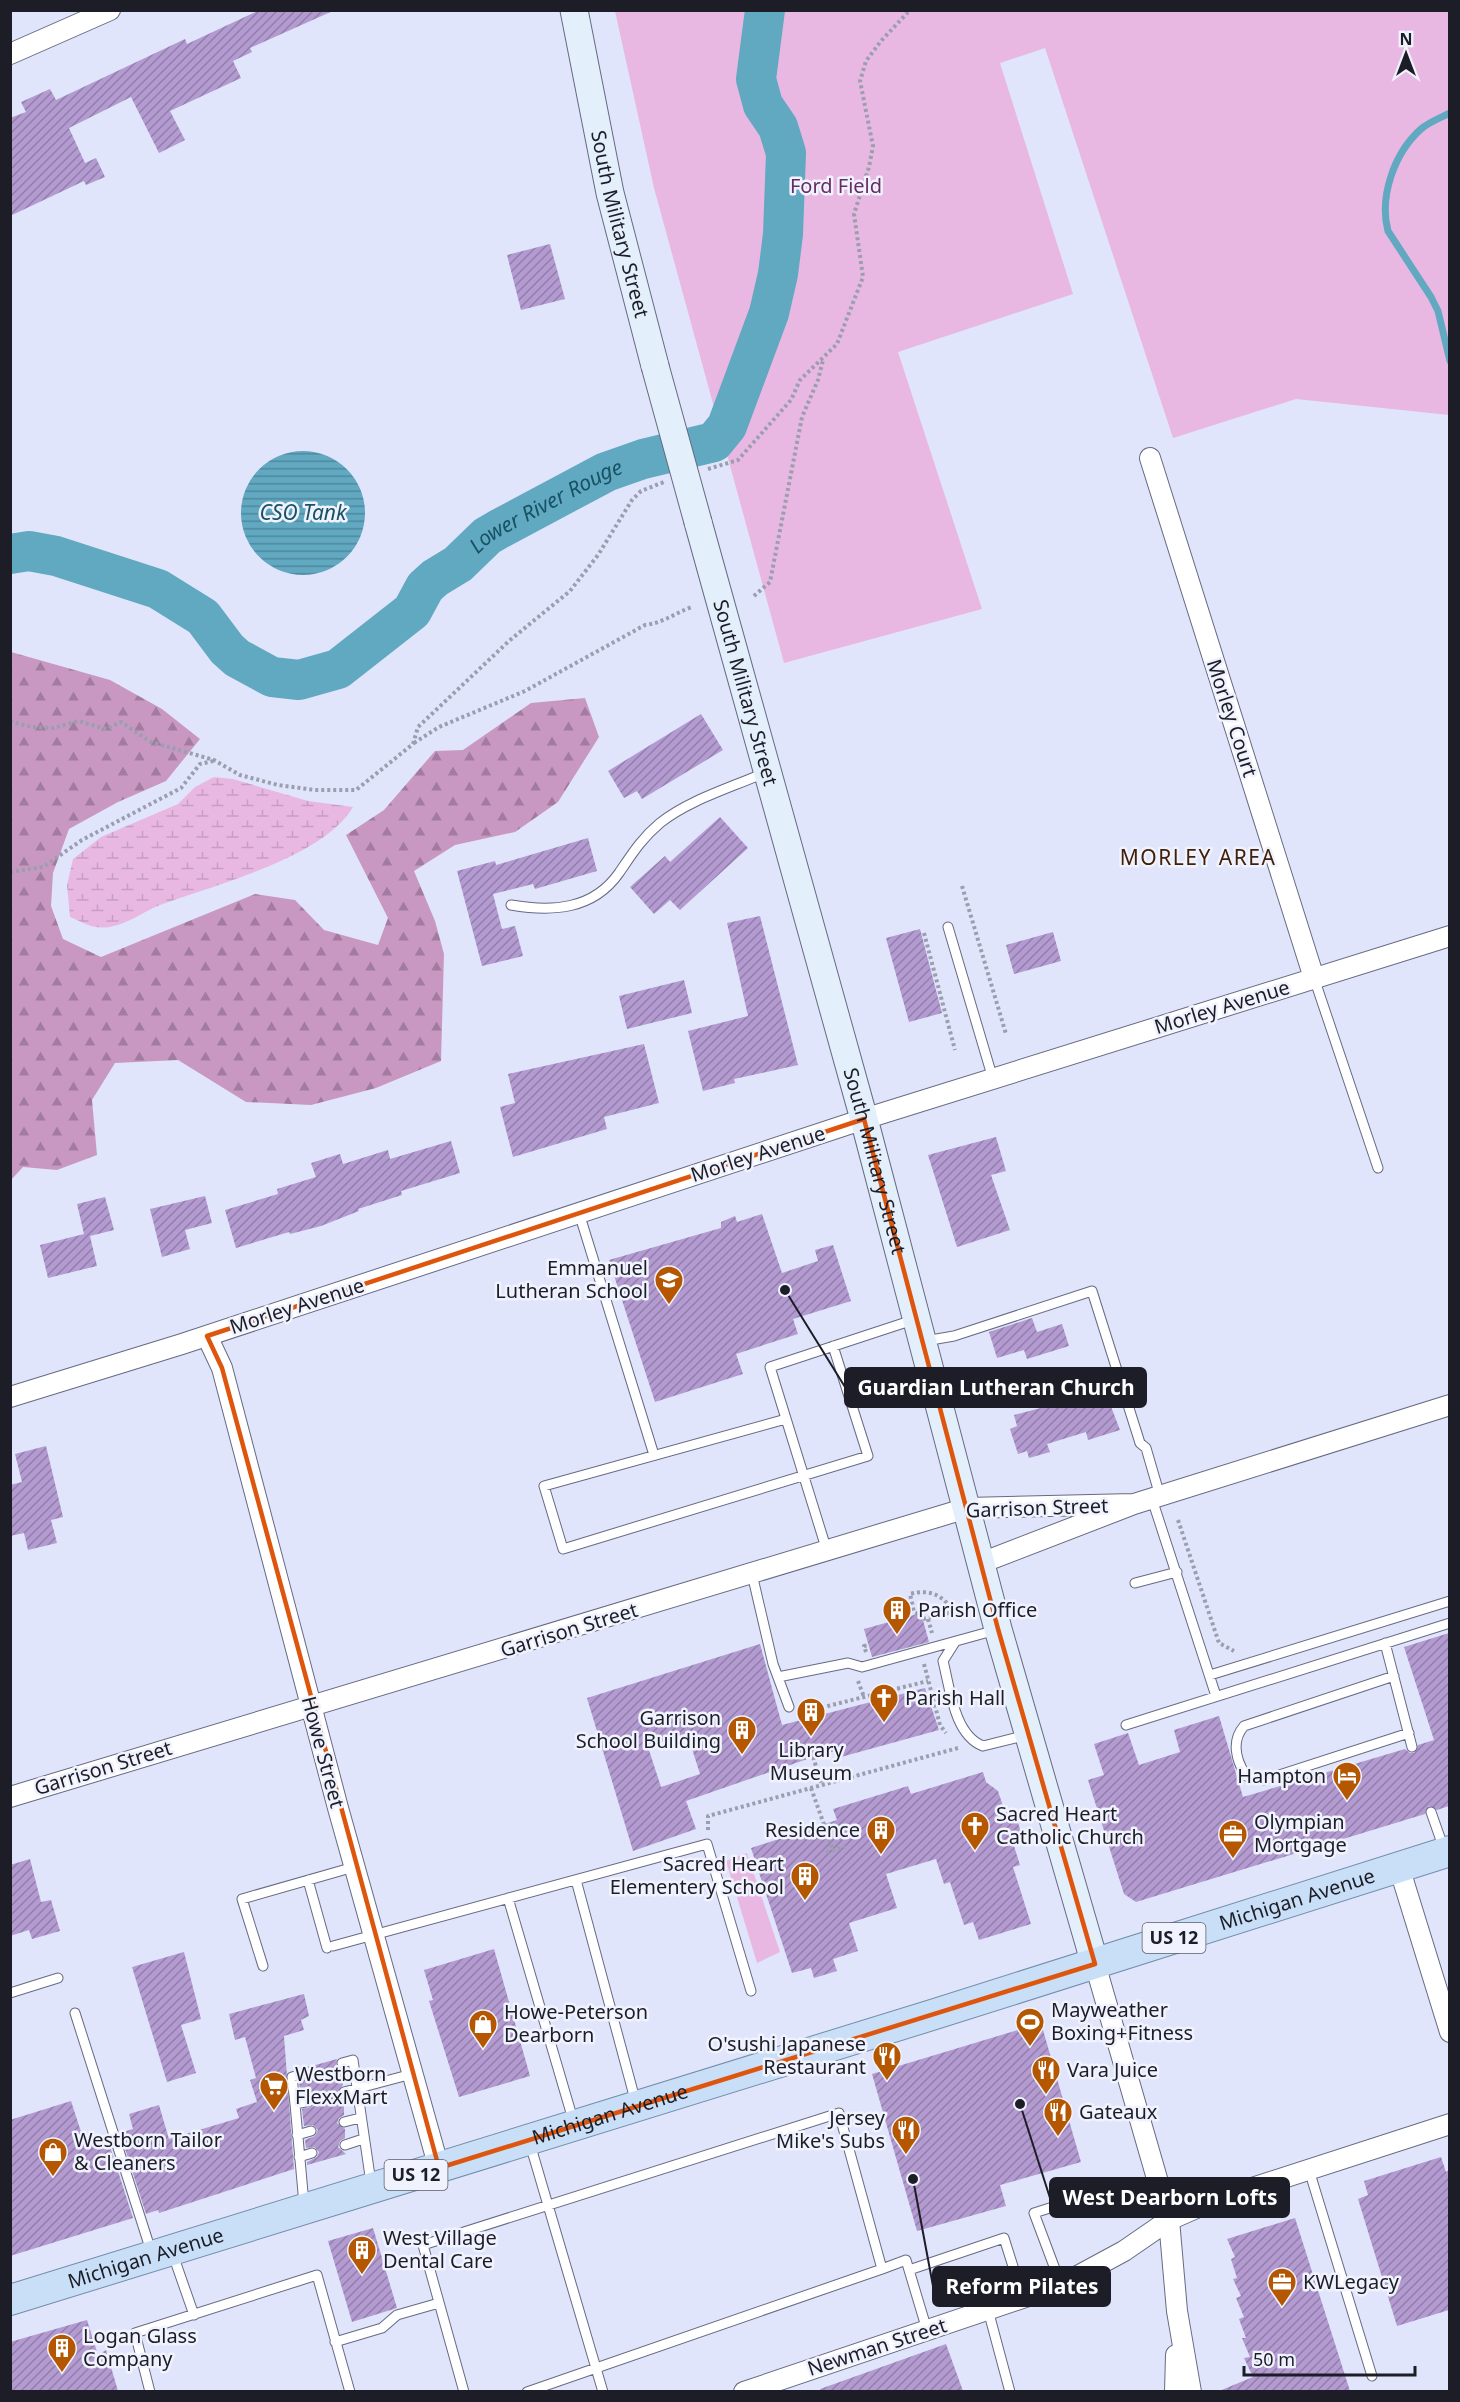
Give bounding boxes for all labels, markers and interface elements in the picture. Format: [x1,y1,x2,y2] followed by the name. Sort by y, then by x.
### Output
[1376,24,1436,84] north arrow
[1399,28,1413,50] text: N
[585,128,656,321] street label: South Military Street
[790,172,882,199] park label: Ford Field
[463,452,626,559] water label: Lower River Rouge
[260,498,348,526] water label: CSO Tank
[707,596,785,788] street label: South Military Street
[1201,655,1264,780] street label: Morley Court
[1120,843,1276,871] district label: MORLEY AREA
[1151,973,1293,1040] street label: Morley Avenue
[837,1065,913,1257] street label: South Military Street
[687,1119,829,1188] street label: Morley Avenue
[495,1254,648,1304] place label: Emmanuel Lutheran School
[653,1264,685,1306] school or university icon: Emmanuel Lutheran School
[226,1271,368,1340] street label: Morley Avenue
[845,1368,1146,1407] callout: Guardian Lutheran Church
[857,1373,1135,1401] text: Guardian Lutheran Church
[965,1492,1109,1523] street label: Garrison Street
[881,1594,913,1636] building icon: Parish Office
[497,1596,641,1663] street label: Garrison Street
[918,1596,1037,1623] place label: Parish Office
[868,1682,900,1724] church icon: Parish Hall
[905,1684,1005,1711] place label: Parish Hall
[296,1693,351,1811] street label: Howe Street
[795,1696,827,1738] building icon: Library Museum
[576,1704,721,1754] place label: Garrison School Building
[726,1714,758,1756] building icon: Garrison School Building
[31,1734,175,1801] street label: Garrison Street
[770,1736,852,1786] place label: Library Museum
[1331,1760,1363,1802] hotel icon: Hampton
[1237,1762,1326,1789] place label: Hampton
[996,1800,1144,1850] place label: Sacred Heart Catholic Church
[1254,1808,1347,1858] place label: Olympian Mortgage
[959,1810,991,1852] church icon: Sacred Heart Catholic Church
[865,1814,897,1856] building icon: Residence
[765,1816,860,1843] place label: Residence
[1217,1818,1249,1860] office icon: Olympian Mortgage
[610,1850,784,1900] place label: Sacred Heart Elementery School
[789,1860,821,1902] building icon: Sacred Heart Elementery School
[1216,1862,1378,1936] street label: Michigan Avenue
[1142,1923,1206,1953] road number: US 12
[1051,1996,1193,2046] place label: Mayweather Boxing+Fitness
[504,1998,648,2048] place label: Howe-Peterson Dearborn
[1014,2006,1046,2048] sports icon: Mayweather Boxing+Fitness
[467,2008,499,2050] shop icon: Howe-Peterson Dearborn
[708,2030,866,2080] place label: O'sushi Japanese Restaurant
[871,2040,903,2082] restaurant icon: O'sushi Japanese Restaurant
[1030,2054,1062,2096] restaurant icon: Vara Juice
[1067,2056,1158,2083] place label: Vara Juice
[295,2060,387,2110] place label: Westborn FlexxMart
[258,2070,290,2112] supermarket icon: Westborn FlexxMart
[529,2077,691,2151] street label: Michigan Avenue
[1042,2096,1074,2138] restaurant icon: Gateaux
[1079,2098,1158,2125] place label: Gateaux
[776,2104,886,2154] place label: Jersey Mike's Subs
[890,2114,922,2156] restaurant icon: Jersey Mike's Subs
[74,2126,222,2176] place label: Westborn Tailor & Cleaners
[37,2136,69,2178] shop icon: Westborn Tailor & Cleaners
[384,2160,448,2190] road number: US 12
[1050,2178,1289,2217] callout: West Dearborn Lofts
[1063,2183,1277,2211] text: West Dearborn Lofts
[64,2221,227,2294] street label: Michigan Avenue
[383,2224,497,2274] place label: West Village Dental Care
[346,2234,378,2276] building icon: West Village Dental Care
[1266,2266,1298,2308] office icon: KWLegacy
[933,2267,1110,2306] callout: Reform Pilates
[1303,2268,1400,2295] place label: KWLegacy
[945,2272,1099,2300] text: Reform Pilates
[804,2311,950,2382] street label: Newman Street
[83,2322,197,2372] place label: Logan Glass Company
[46,2332,78,2374] building icon: Logan Glass Company
[1244,2339,1415,2377] scale bar
[1253,2347,1295,2371] text: 50 m

